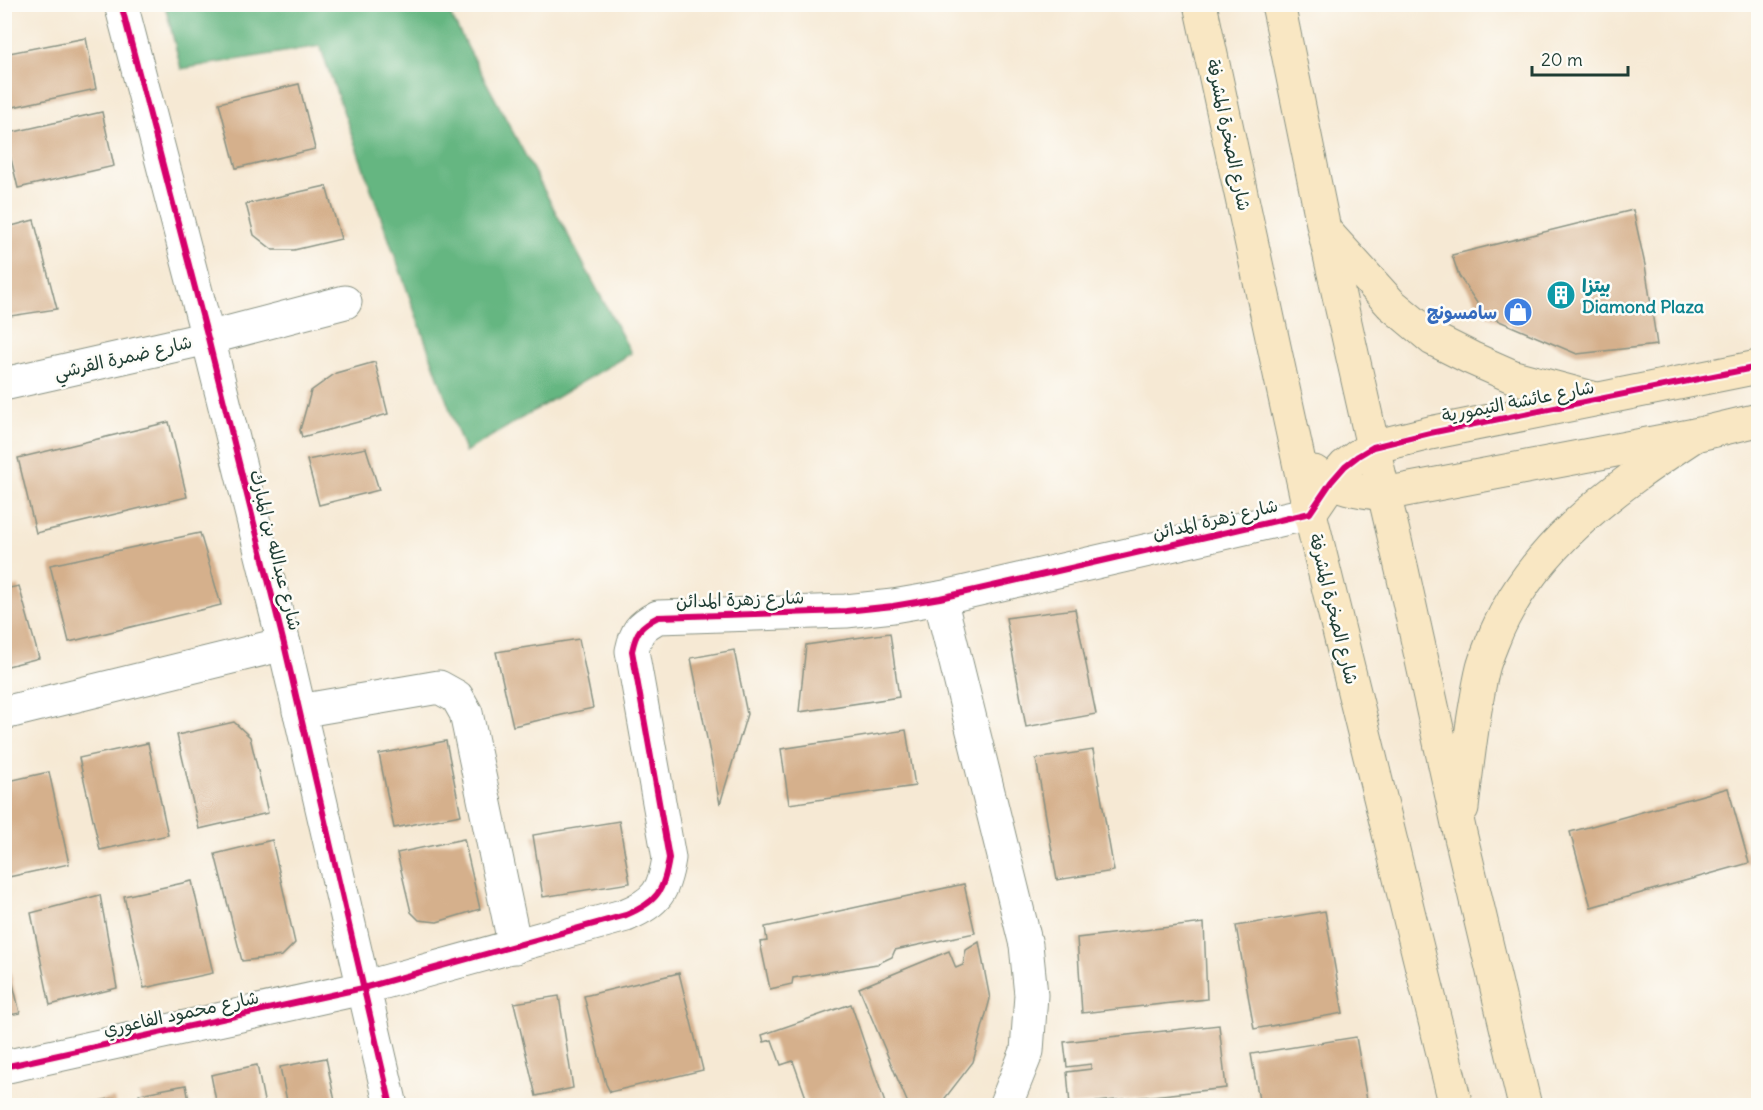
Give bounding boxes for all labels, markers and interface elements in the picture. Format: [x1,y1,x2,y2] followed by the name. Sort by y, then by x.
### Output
[1532,39,1628,77] scale bar
[1541,48,1583,71] text: 20 m
[1201,57,1256,213] street label: شارع الصخرة المشرفة
[1582,274,1704,318] place label: بيتزا Diamond Plaza
[1545,279,1577,311] building icon: بيتزا Diamond Plaza
[1502,296,1534,328] shop icon: سامسونج
[1427,301,1497,324] place label: سامسونج
[52,330,195,389] street label: شارع ضمرة القرشي
[1440,375,1596,428] street label: شارع عائشة التيمورية
[244,467,307,633] street label: شارع عبدالله بن المبارك
[1150,493,1280,546] street label: شارع زهرة المدائن
[1303,531,1364,687] street label: شارع الصخرة المشرفة
[675,585,805,614] street label: شارع زهرة المدائن
[101,985,261,1043] street label: شارع محمود الفاعوري

